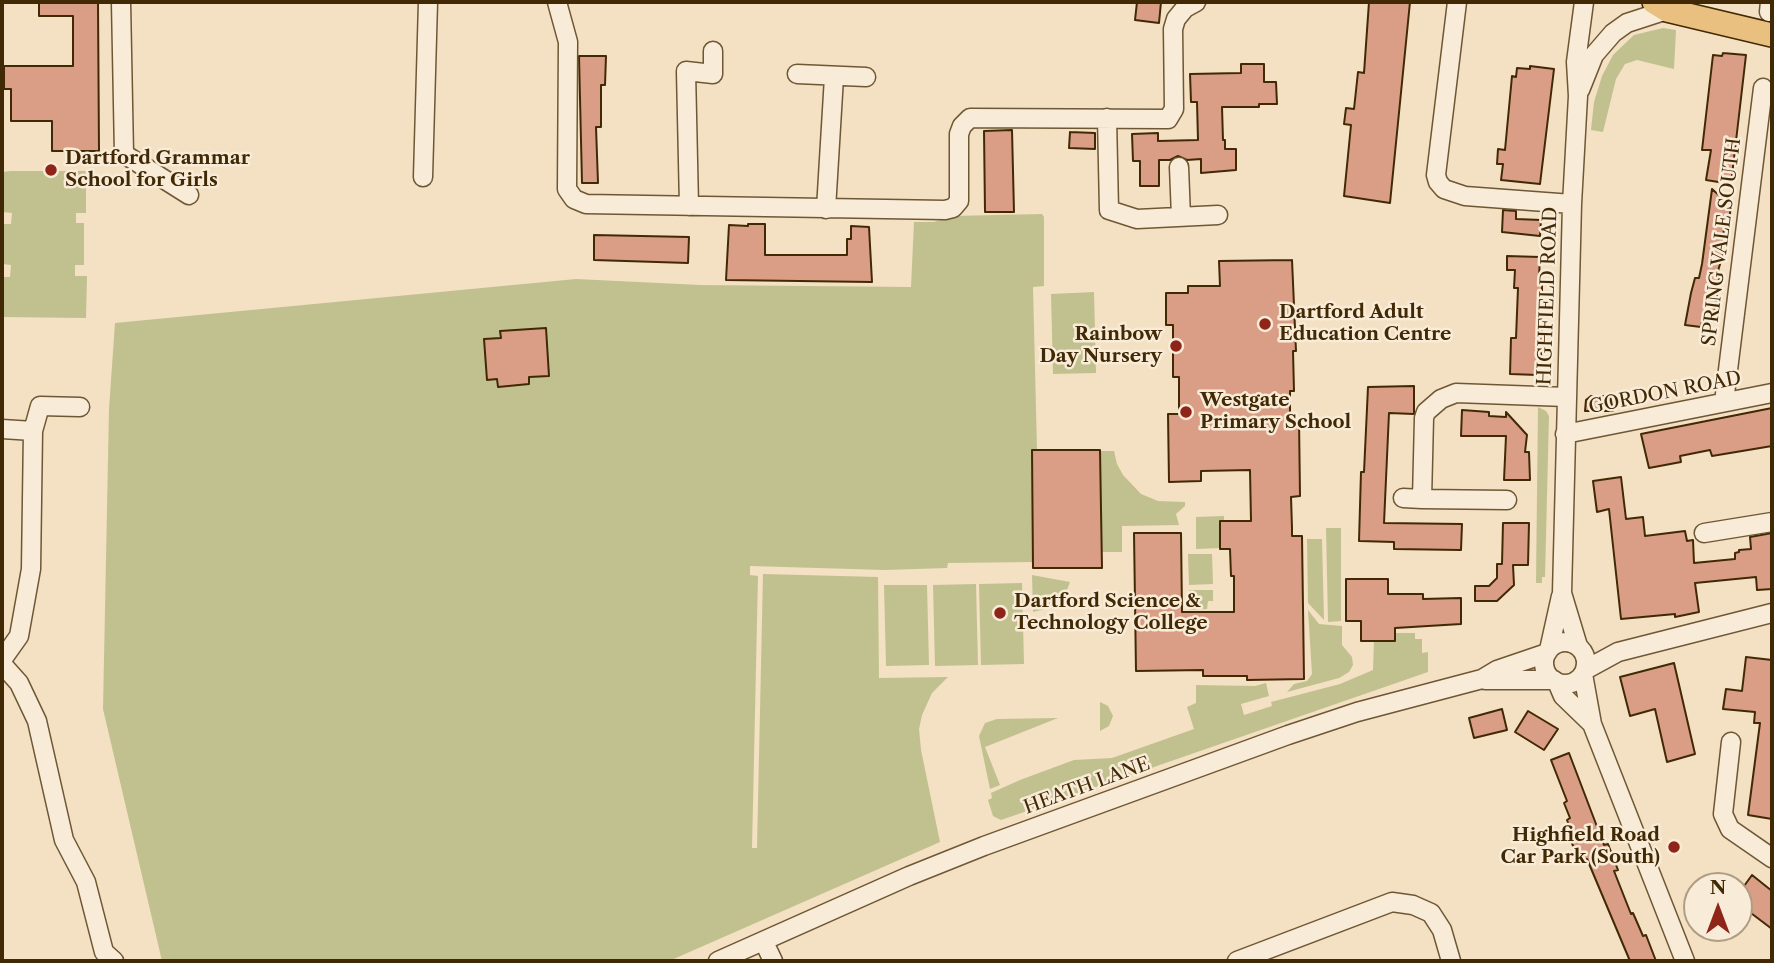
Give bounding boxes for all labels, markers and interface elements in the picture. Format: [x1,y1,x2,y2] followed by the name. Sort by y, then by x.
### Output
[1698,136,1746,348] street label: SPRING VALE SOUTH
[65,148,250,192] place label: Dartford Grammar School for Girls
[43,162,59,178] marker: Dartford Grammar School for Girls
[1533,206,1563,386] street label: HIGHFIELD ROAD
[1279,302,1451,346] place label: Dartford Adult Education Centre
[1257,316,1273,332] marker: Dartford Adult Education Centre
[1039,324,1162,368] place label: Rainbow Day Nursery
[1168,338,1184,354] marker: Rainbow Day Nursery
[1587,367,1743,419] street label: GORDON ROAD
[1200,390,1351,434] place label: Westgate Primary School
[1178,404,1194,420] marker: Westgate Primary School
[1014,591,1208,635] place label: Dartford Science & Technology College
[992,605,1008,621] marker: Dartford Science & Technology College
[1021,753,1153,819] street label: HEATH LANE
[1501,825,1660,869] place label: Highfield Road Car Park (South)
[1666,839,1682,855] marker: Highfield Road Car Park (South)
[1683,872,1753,942] north arrow
[1710,876,1726,899] text: N

